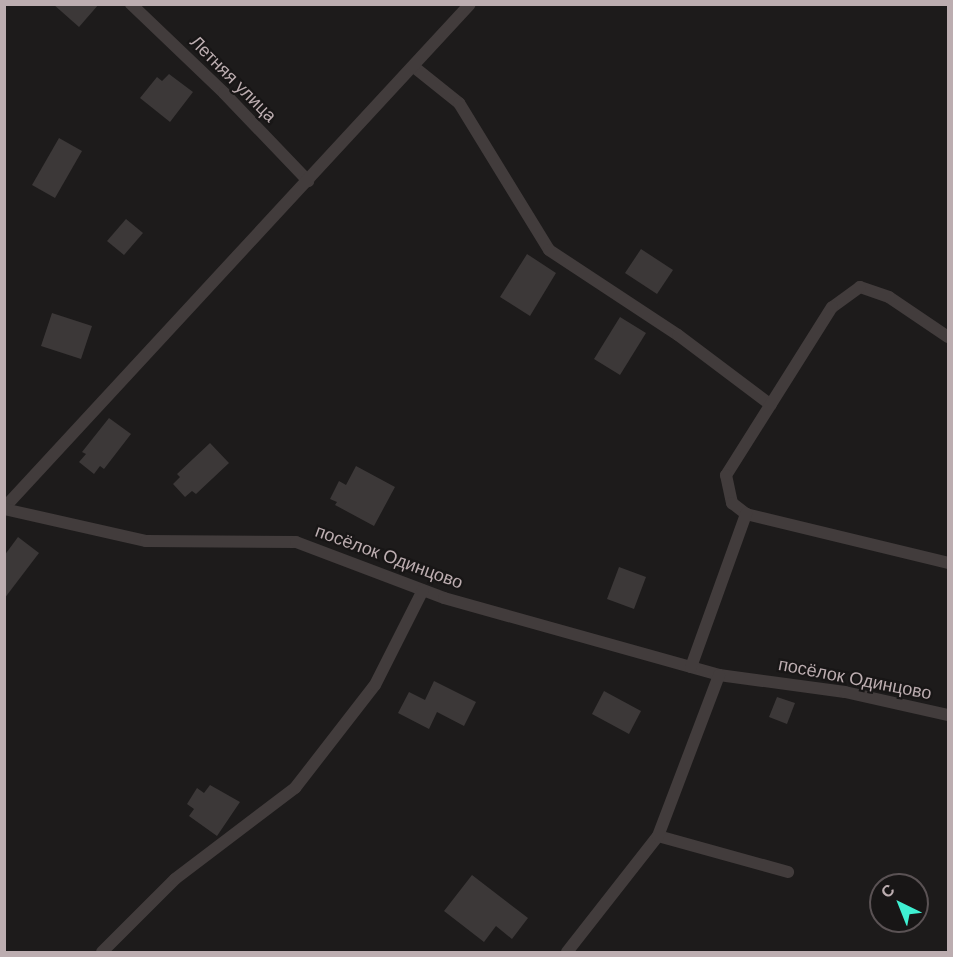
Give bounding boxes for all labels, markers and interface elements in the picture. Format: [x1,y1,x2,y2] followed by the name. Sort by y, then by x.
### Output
[185,31,281,127] street label: Летняя улица
[312,520,466,594] street label: посёлок Одинцово
[776,654,934,704] street label: посёлок Одинцово
[869,873,929,933] north arrow
[876,879,899,903] text: С

